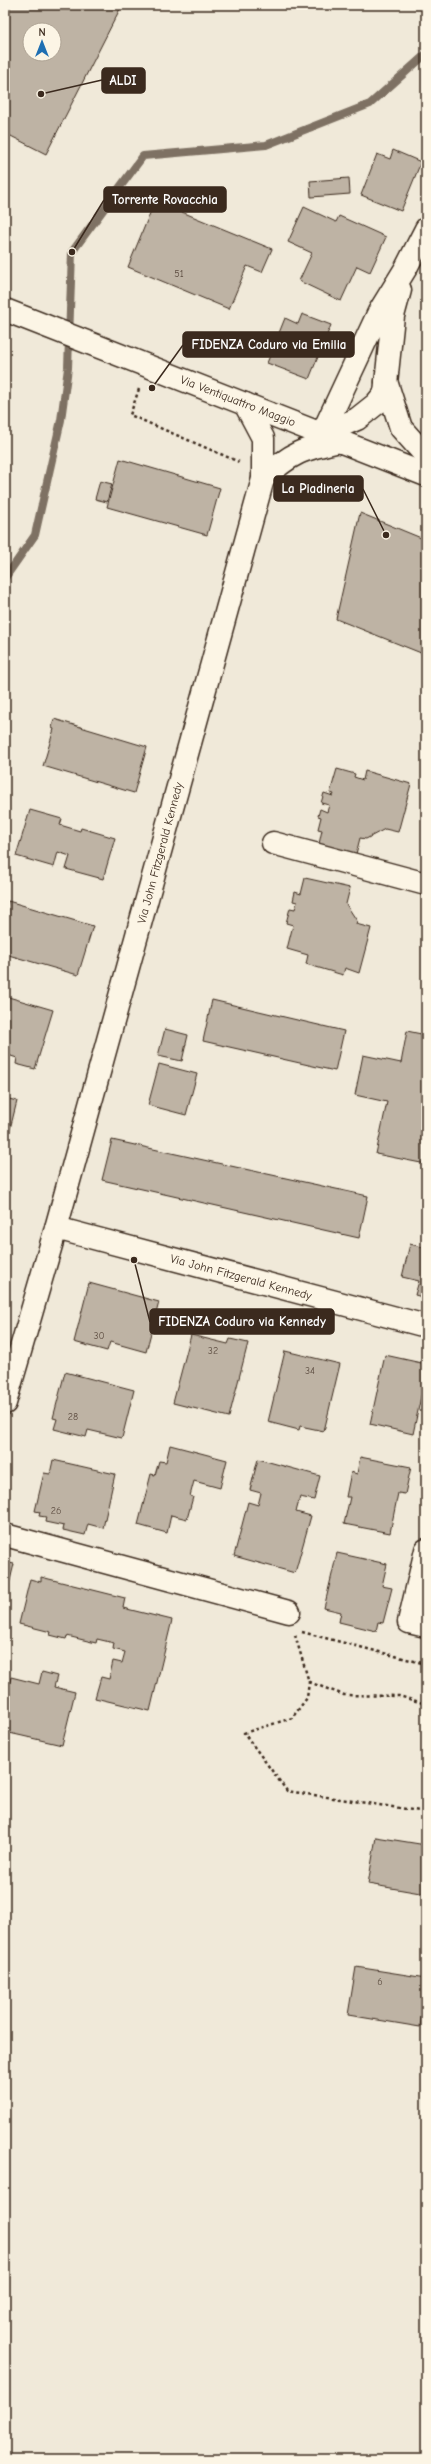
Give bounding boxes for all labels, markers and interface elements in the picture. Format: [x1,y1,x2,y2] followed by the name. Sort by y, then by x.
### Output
[22,22,62,62] north arrow
[38,26,46,39] text: N
[102,68,145,93] callout: ALDI
[110,73,136,88] text: ALDI
[104,187,226,212] callout: Torrente Rovacchia
[112,192,218,207] text: Torrente Rovacchia
[174,268,184,280] house number: 51
[183,332,354,357] callout: FIDENZA Coduro via Emilia
[192,337,346,352] text: FIDENZA Coduro via Emilia
[178,373,298,429] street label: Via Ventiquattro Maggio
[274,476,363,501] callout: La Piadineria
[281,481,355,496] text: La Piadineria
[134,780,186,925] street label: Via John Fitzgerald Kennedy
[169,1251,314,1303] street label: Via John Fitzgerald Kennedy
[150,1309,334,1334] callout: FIDENZA Coduro via Kennedy
[158,1314,326,1329] text: FIDENZA Coduro via Kennedy
[93,1330,105,1342] house number: 30
[208,1345,218,1357] house number: 32
[305,1365,315,1377] house number: 34
[68,1411,78,1423] house number: 28
[51,1505,61,1517] house number: 26
[377,1976,383,1988] house number: 6

